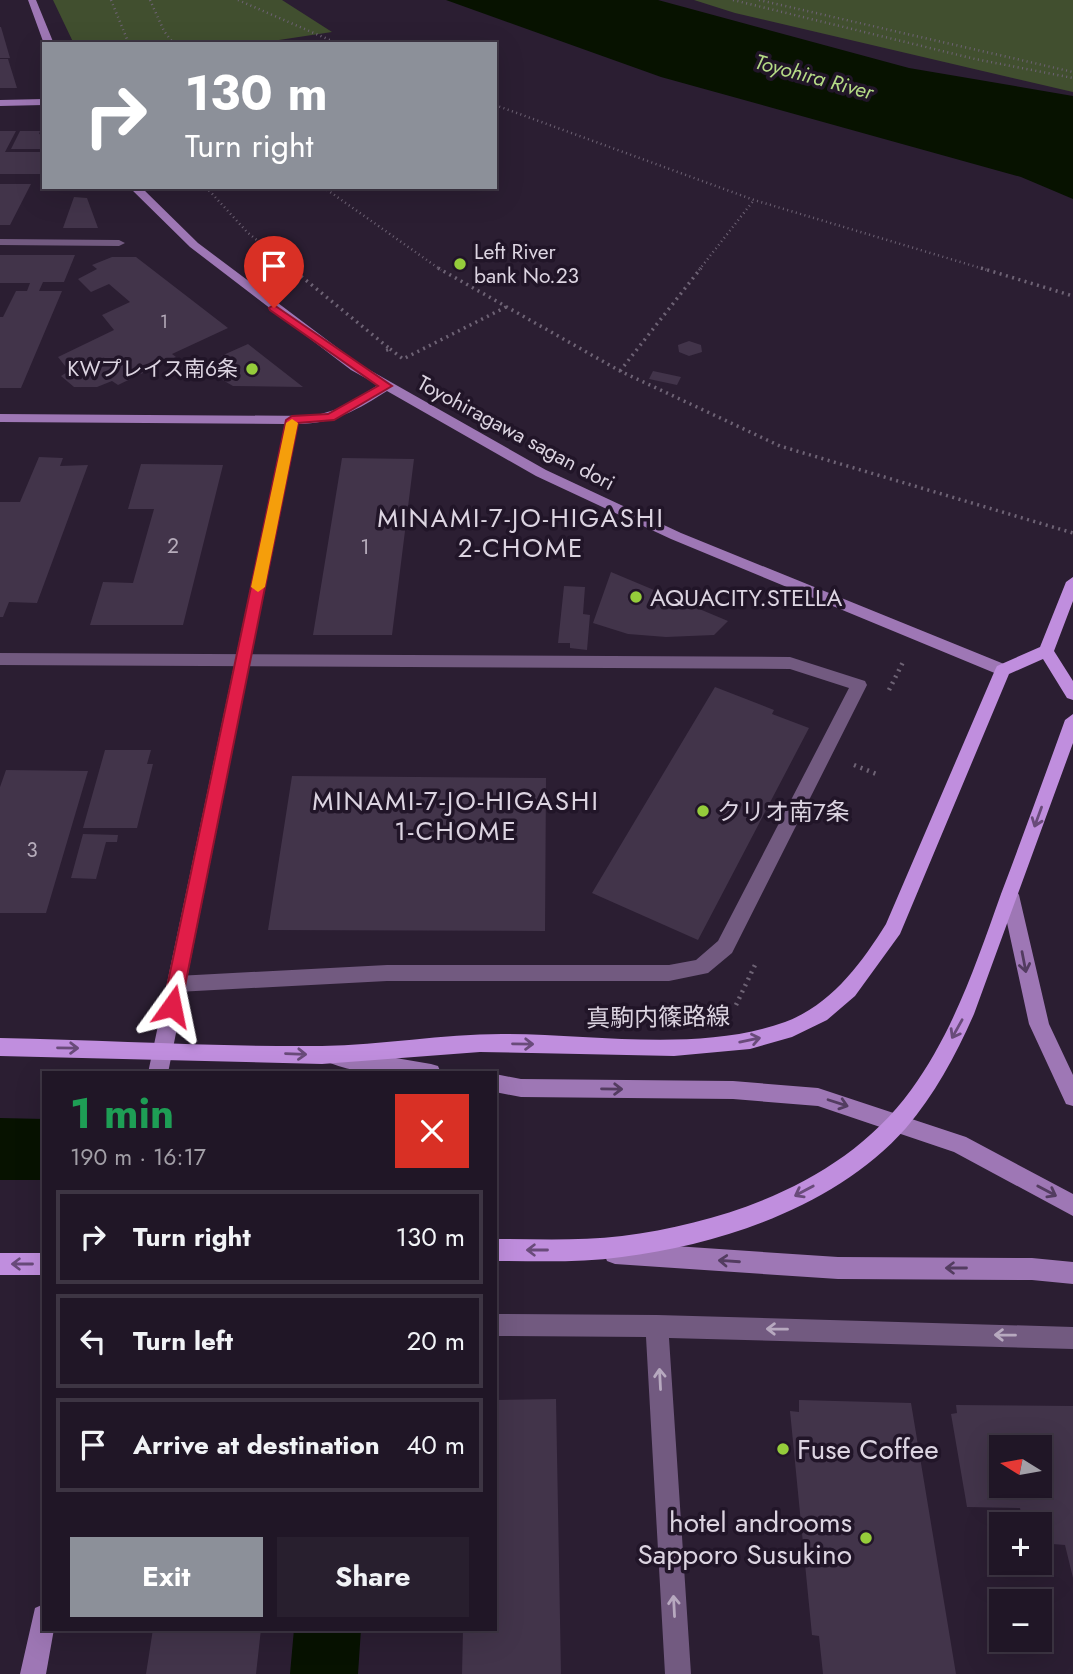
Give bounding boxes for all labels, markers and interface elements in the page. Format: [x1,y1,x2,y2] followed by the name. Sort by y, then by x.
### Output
[751,47,878,108] water label: Toyohira River
[185,58,328,128] text: 130 m
[70,70,161,161] icon: right
[185,123,314,169] text: Turn right
[244,236,304,308] pin
[474,237,579,291] place label: Left River bank No.23
[255,247,293,285] icon: arrive
[452,256,468,272] marker: Left River bank No.23
[160,309,168,335] house number: 1
[67,354,238,384] place label: KWプレイス南6条
[244,361,260,377] marker: KWプレイス南6条
[412,368,620,498] street label: Toyohiragawa sagan dori
[377,499,665,567] district label: MINAMI-7-JO-HIGASHI 2-CHOME
[167,531,179,561] house number: 2
[360,532,370,562] house number: 1
[650,580,843,615] place label: AQUACITY.STELLA
[628,589,644,605] marker: AQUACITY.STELLA
[312,782,600,850] district label: MINAMI-7-JO-HIGASHI 1-CHOME
[717,794,850,829] place label: クリオ南7条
[695,803,711,819] marker: クリオ南7条
[1031,805,1044,827] one-way arrow
[26,835,38,865] house number: 3
[1017,950,1031,973] one-way arrow
[135,969,209,1043] position arrow
[586,998,730,1036] street label: 真駒内篠路線
[950,1018,963,1039] one-way arrow
[738,1033,761,1046] one-way arrow
[511,1037,534,1050] one-way arrow
[56,1041,79,1055] one-way arrow
[284,1047,307,1060] one-way arrow
[600,1082,623,1095] one-way arrow
[70,1083,174,1144] text: 1 min
[395,1094,469,1168] button: close
[827,1098,849,1110] one-way arrow
[70,1140,206,1174] text: 190 m · 16:17
[794,1184,815,1198] one-way arrow
[1036,1185,1057,1198] one-way arrow
[74,1218,112,1256] icon: right
[133,1218,251,1256] text: Turn right
[395,1218,465,1256] text: 130 m
[526,1243,549,1257] one-way arrow
[718,1254,741,1267] one-way arrow
[11,1257,34,1271] one-way arrow
[945,1261,968,1275] one-way arrow
[74,1322,112,1360] icon: left
[133,1322,233,1360] text: Turn left
[407,1322,465,1360] text: 20 m
[766,1322,789,1335] one-way arrow
[994,1328,1017,1341] one-way arrow
[654,1368,667,1391] one-way arrow
[74,1426,112,1464] icon: arrive
[133,1426,380,1464] text: Arrive at destination
[406,1426,465,1464] text: 40 m
[797,1429,939,1470] place label: Fuse Coffee
[989,1435,1052,1498] north arrow
[989,1435,1052,1652] map controls
[775,1441,791,1457] marker: Fuse Coffee
[637,1502,852,1575] place label: hotel androoms Sapporo Susukino
[989,1512,1052,1575] button: +
[858,1530,874,1546] marker: hotel androoms Sapporo Susukino
[70,1537,263,1617] button: Exit
[277,1537,469,1617] button: Share
[989,1589,1052,1652] button: −
[667,1595,680,1618] one-way arrow

